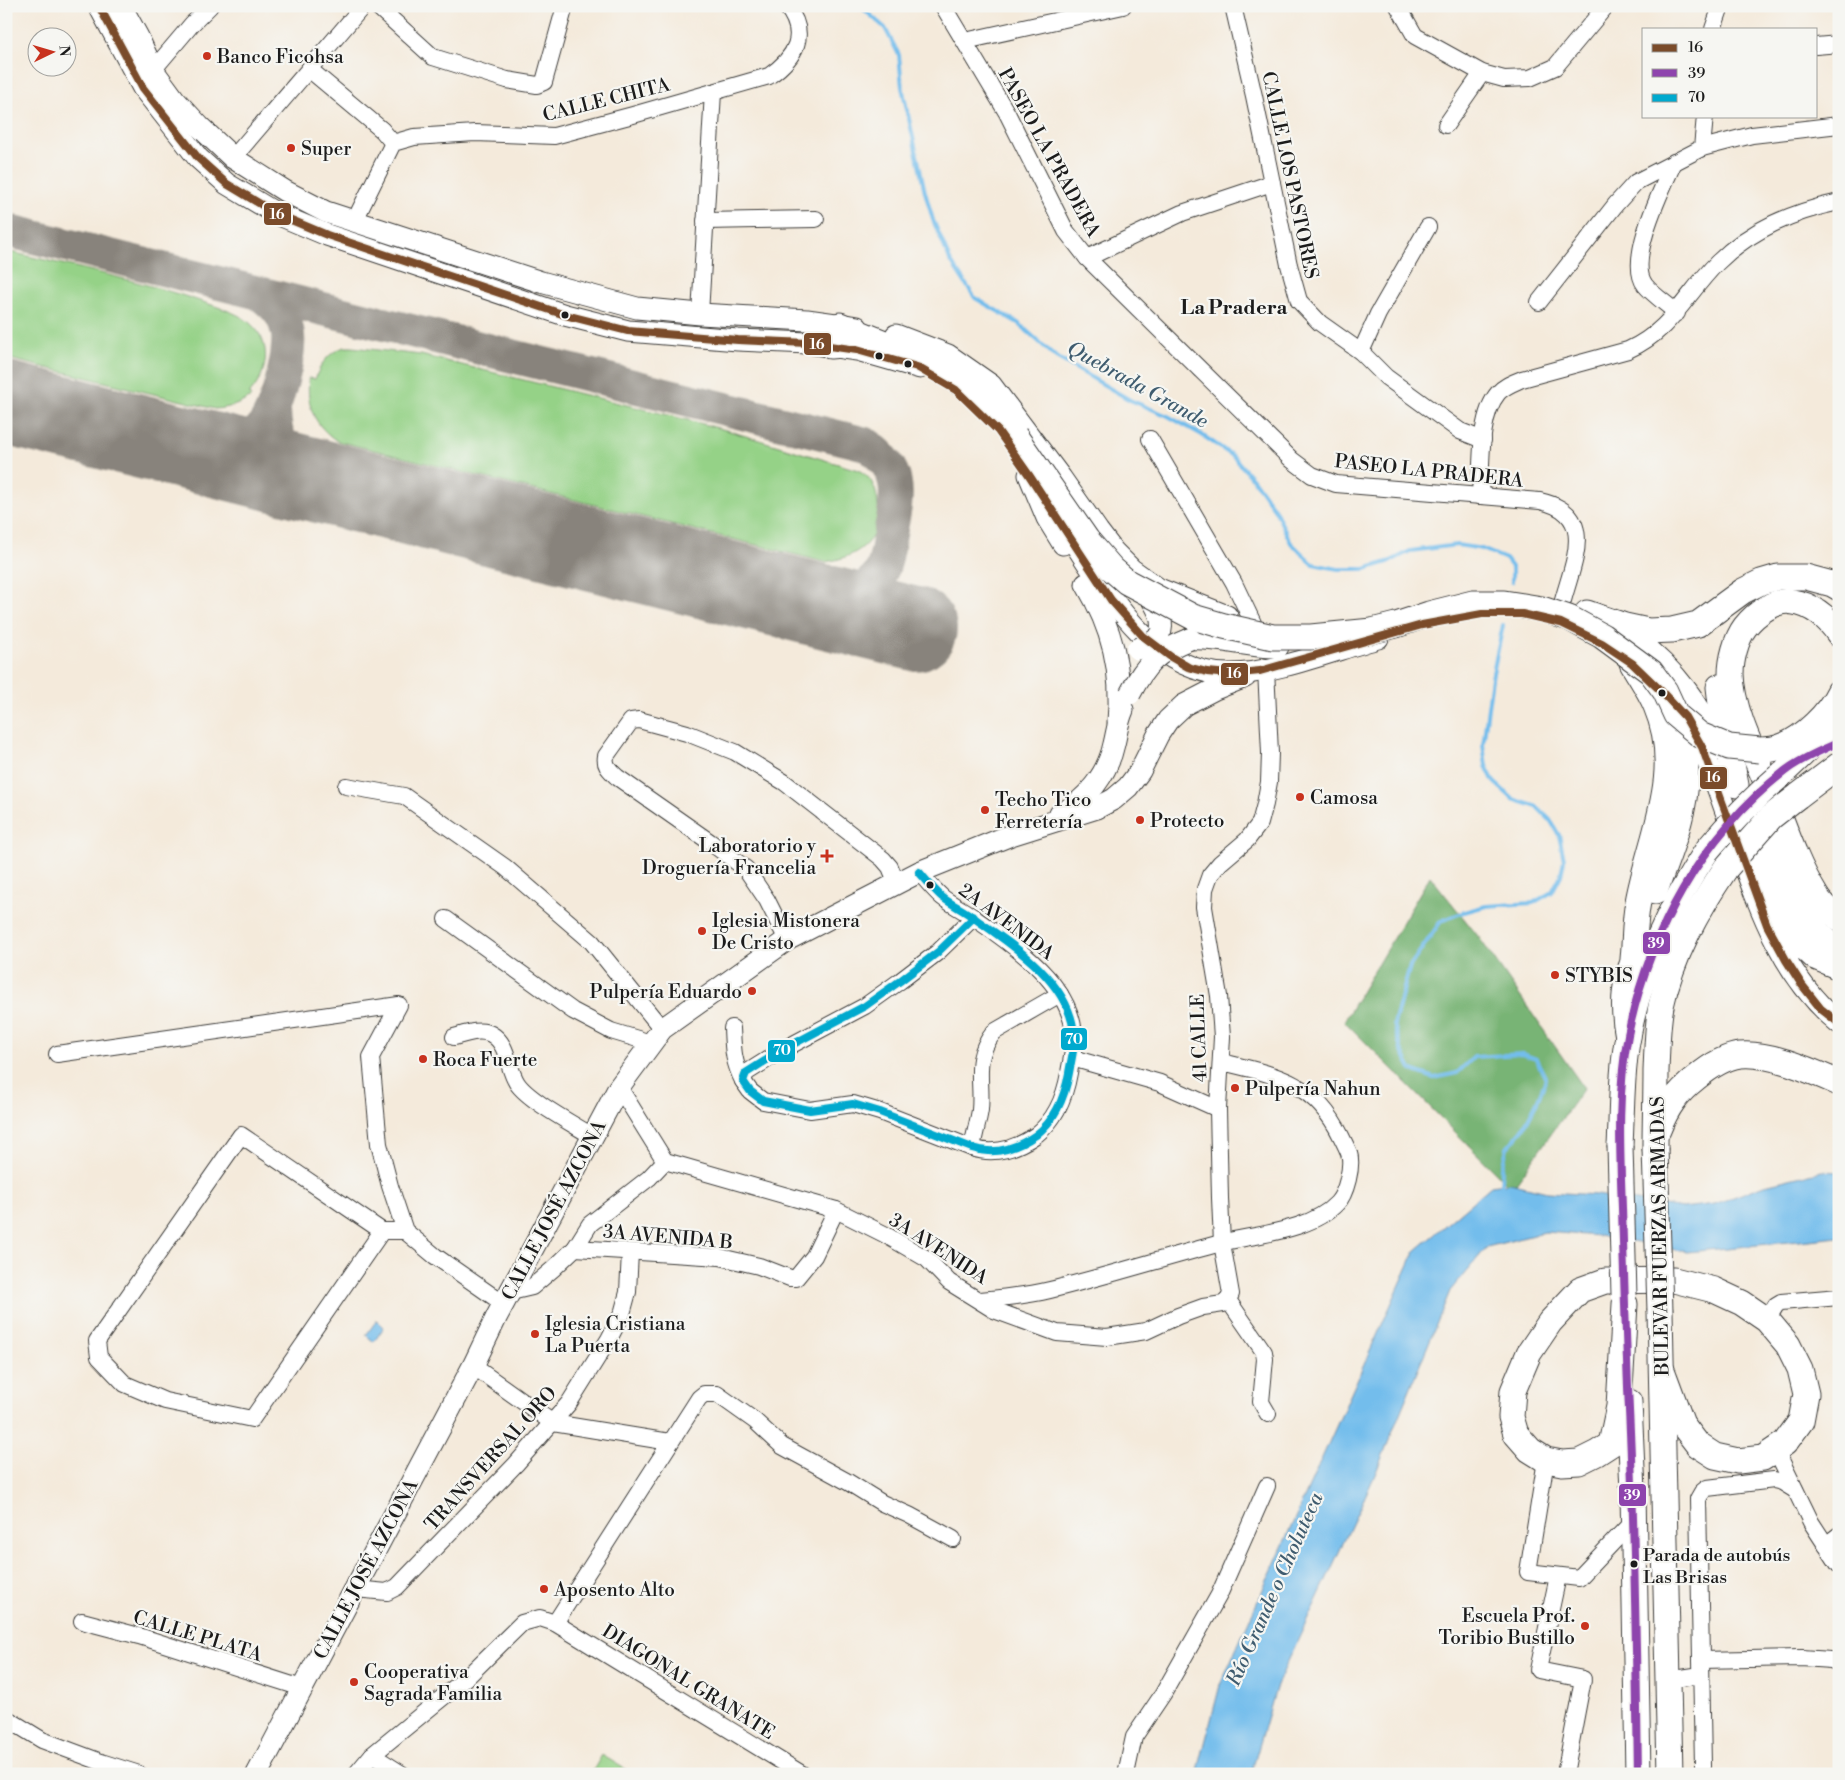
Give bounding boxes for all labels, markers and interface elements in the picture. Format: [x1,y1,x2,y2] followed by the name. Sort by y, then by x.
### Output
[28,28,78,78] north arrow
[1642,28,1818,118] legend
[1688,38,1703,57] text: 16
[55,45,73,57] text: N
[216,45,344,69] place label: Banco Ficohsa
[201,50,213,62] marker: Banco Ficohsa
[993,64,1106,242] street label: PASEO LA PRADERA
[1688,64,1705,83] text: 39
[1256,69,1324,281] street label: CALLE LOS PASTORES
[540,72,673,127] street label: CALLE CHITA
[1688,88,1705,107] text: 70
[301,137,352,161] place label: Super
[285,142,297,154] marker: Super
[263,202,292,226] line badge: 16
[269,206,285,224] text: 16
[1181,296,1288,321] district label: La Pradera
[560,310,570,320] unlabelled marker
[803,332,832,356] line badge: 16
[809,336,825,354] text: 16
[1062,336,1213,435] water label: Quebrada Grande
[874,351,884,361] unlabelled marker
[903,359,913,369] unlabelled marker
[1333,449,1525,493] street label: PASEO LA PRADERA
[1220,662,1249,686] line badge: 16
[1226,665,1242,683] text: 16
[1657,688,1667,698] unlabelled marker
[1699,766,1728,790] line badge: 16
[1705,769,1721,787] text: 16
[1310,786,1378,810] place label: Camosa
[995,788,1091,834] place label: Techo Tico Ferretería
[1294,791,1306,803] marker: Camosa
[979,804,991,816] marker: Techo Tico Ferretería
[1150,809,1224,833] place label: Protecto
[1134,814,1146,826] marker: Protecto
[642,834,817,880] place label: Laboratorio y Droguería Francelia
[820,849,834,863] marker: Laboratorio y Droguería Francelia
[954,878,1060,966] street label: 2A AVENIDA
[925,880,935,890] unlabelled marker
[712,909,860,955] place label: Iglesia Mistonera De Cristo
[696,925,708,937] marker: Iglesia Mistonera De Cristo
[1642,931,1671,955] line badge: 39
[1647,935,1665,953] text: 39
[1565,964,1633,988] place label: STYBIS
[1549,969,1561,981] marker: STYBIS
[590,980,742,1004] place label: Pulpería Eduardo
[746,985,758,997] marker: Pulpería Eduardo
[1185,993,1213,1083] street label: 41 CALLE
[1060,1027,1088,1051] line badge: 70
[1065,1031,1083,1049] text: 70
[767,1039,796,1063] line badge: 70
[773,1042,791,1060] text: 70
[433,1048,537,1072] place label: Roca Fuerte
[417,1053,429,1065] marker: Roca Fuerte
[1245,1077,1381,1101] place label: Pulpería Nahun
[1229,1082,1241,1094] marker: Pulpería Nahun
[1646,1096,1674,1377] street label: BULEVAR FUERZAS ARMADAS
[495,1115,612,1305] street label: CALLE JOSÉ AZCONA
[884,1208,993,1290] street label: 3A AVENIDA
[602,1219,734,1255] street label: 3A AVENIDA B
[545,1312,686,1358] place label: Iglesia Cristiana La Puerta
[529,1328,541,1340] marker: Iglesia Cristiana La Puerta
[420,1381,562,1536] street label: TRANSVERSAL ORO
[307,1474,424,1664] street label: CALLE JOSÉ AZCONA
[1618,1483,1647,1507] line badge: 39
[1623,1487,1641,1505] text: 39
[1221,1488,1330,1691] water label: Río Grande o Choluteca
[1643,1544,1791,1589] place label: Parada de autobús Las Brisas
[1629,1559,1639,1569] marker: Parada de autobús Las Brisas
[553,1578,675,1602] place label: Aposento Alto
[538,1583,550,1595] marker: Aposento Alto
[1439,1604,1575,1650] place label: Escuela Prof. Toribio Bustillo
[130,1605,266,1667] street label: CALLE PLATA
[598,1619,779,1745] street label: DIAGONAL GRANATE
[1579,1620,1591,1632] marker: Escuela Prof. Toribio Bustillo
[364,1660,503,1706] place label: Cooperativa Sagrada Familia
[348,1676,360,1688] marker: Cooperativa Sagrada Familia

